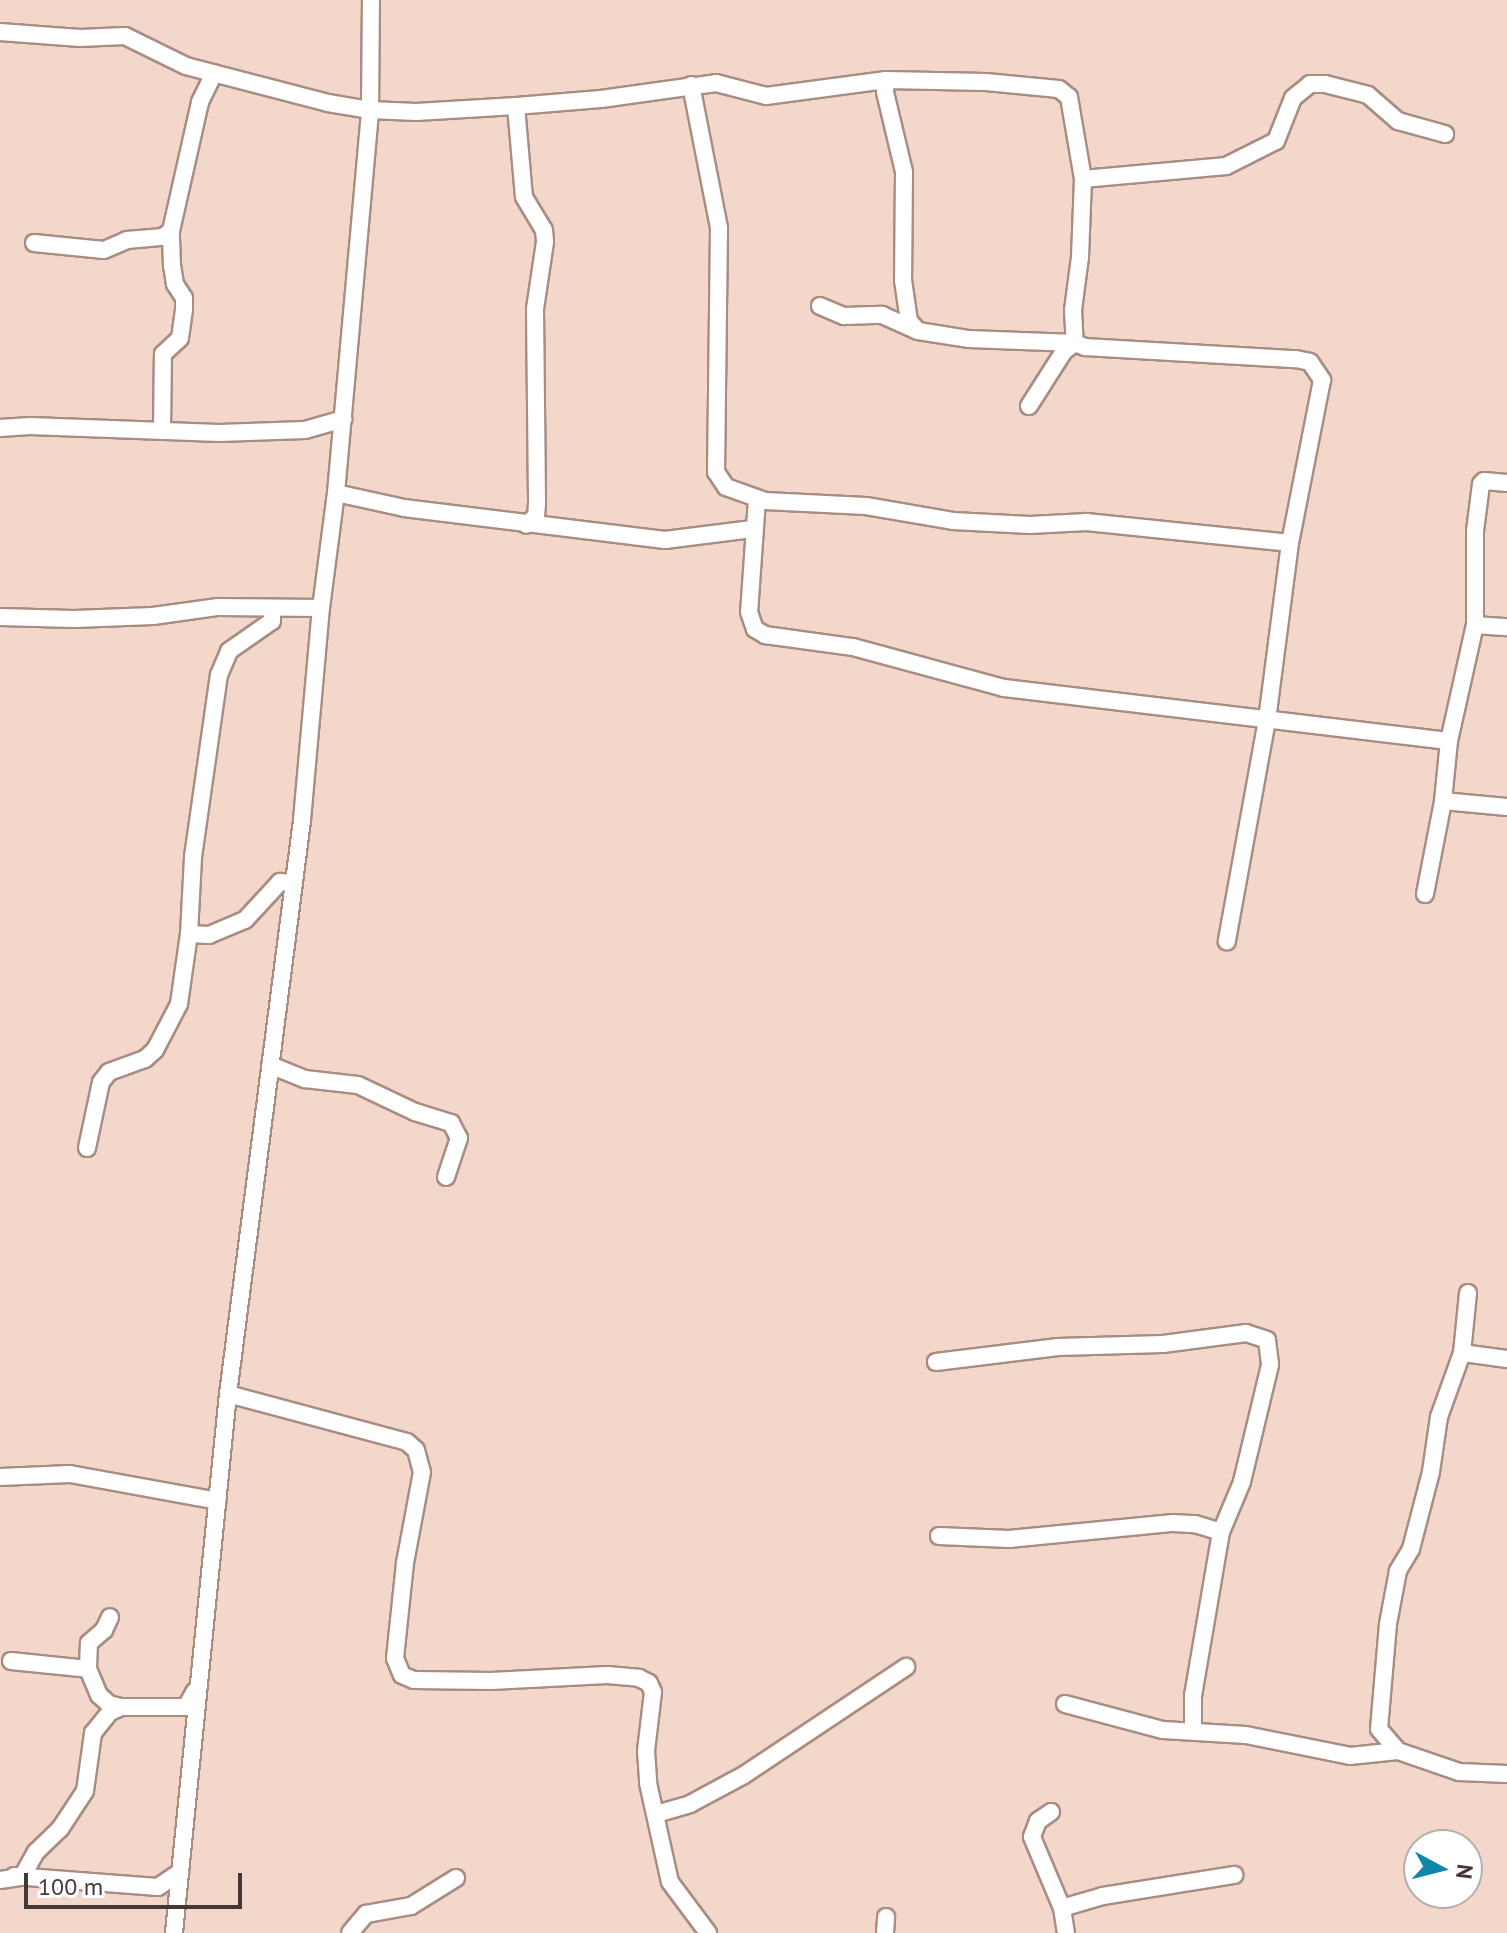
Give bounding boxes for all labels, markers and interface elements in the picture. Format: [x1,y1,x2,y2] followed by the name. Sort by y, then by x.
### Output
[1403,1829,1483,1909] north arrow
[28,1857,246,1907] scale bar
[1450,1863,1480,1881] text: N
[38,1871,103,1902] text: 100 m

